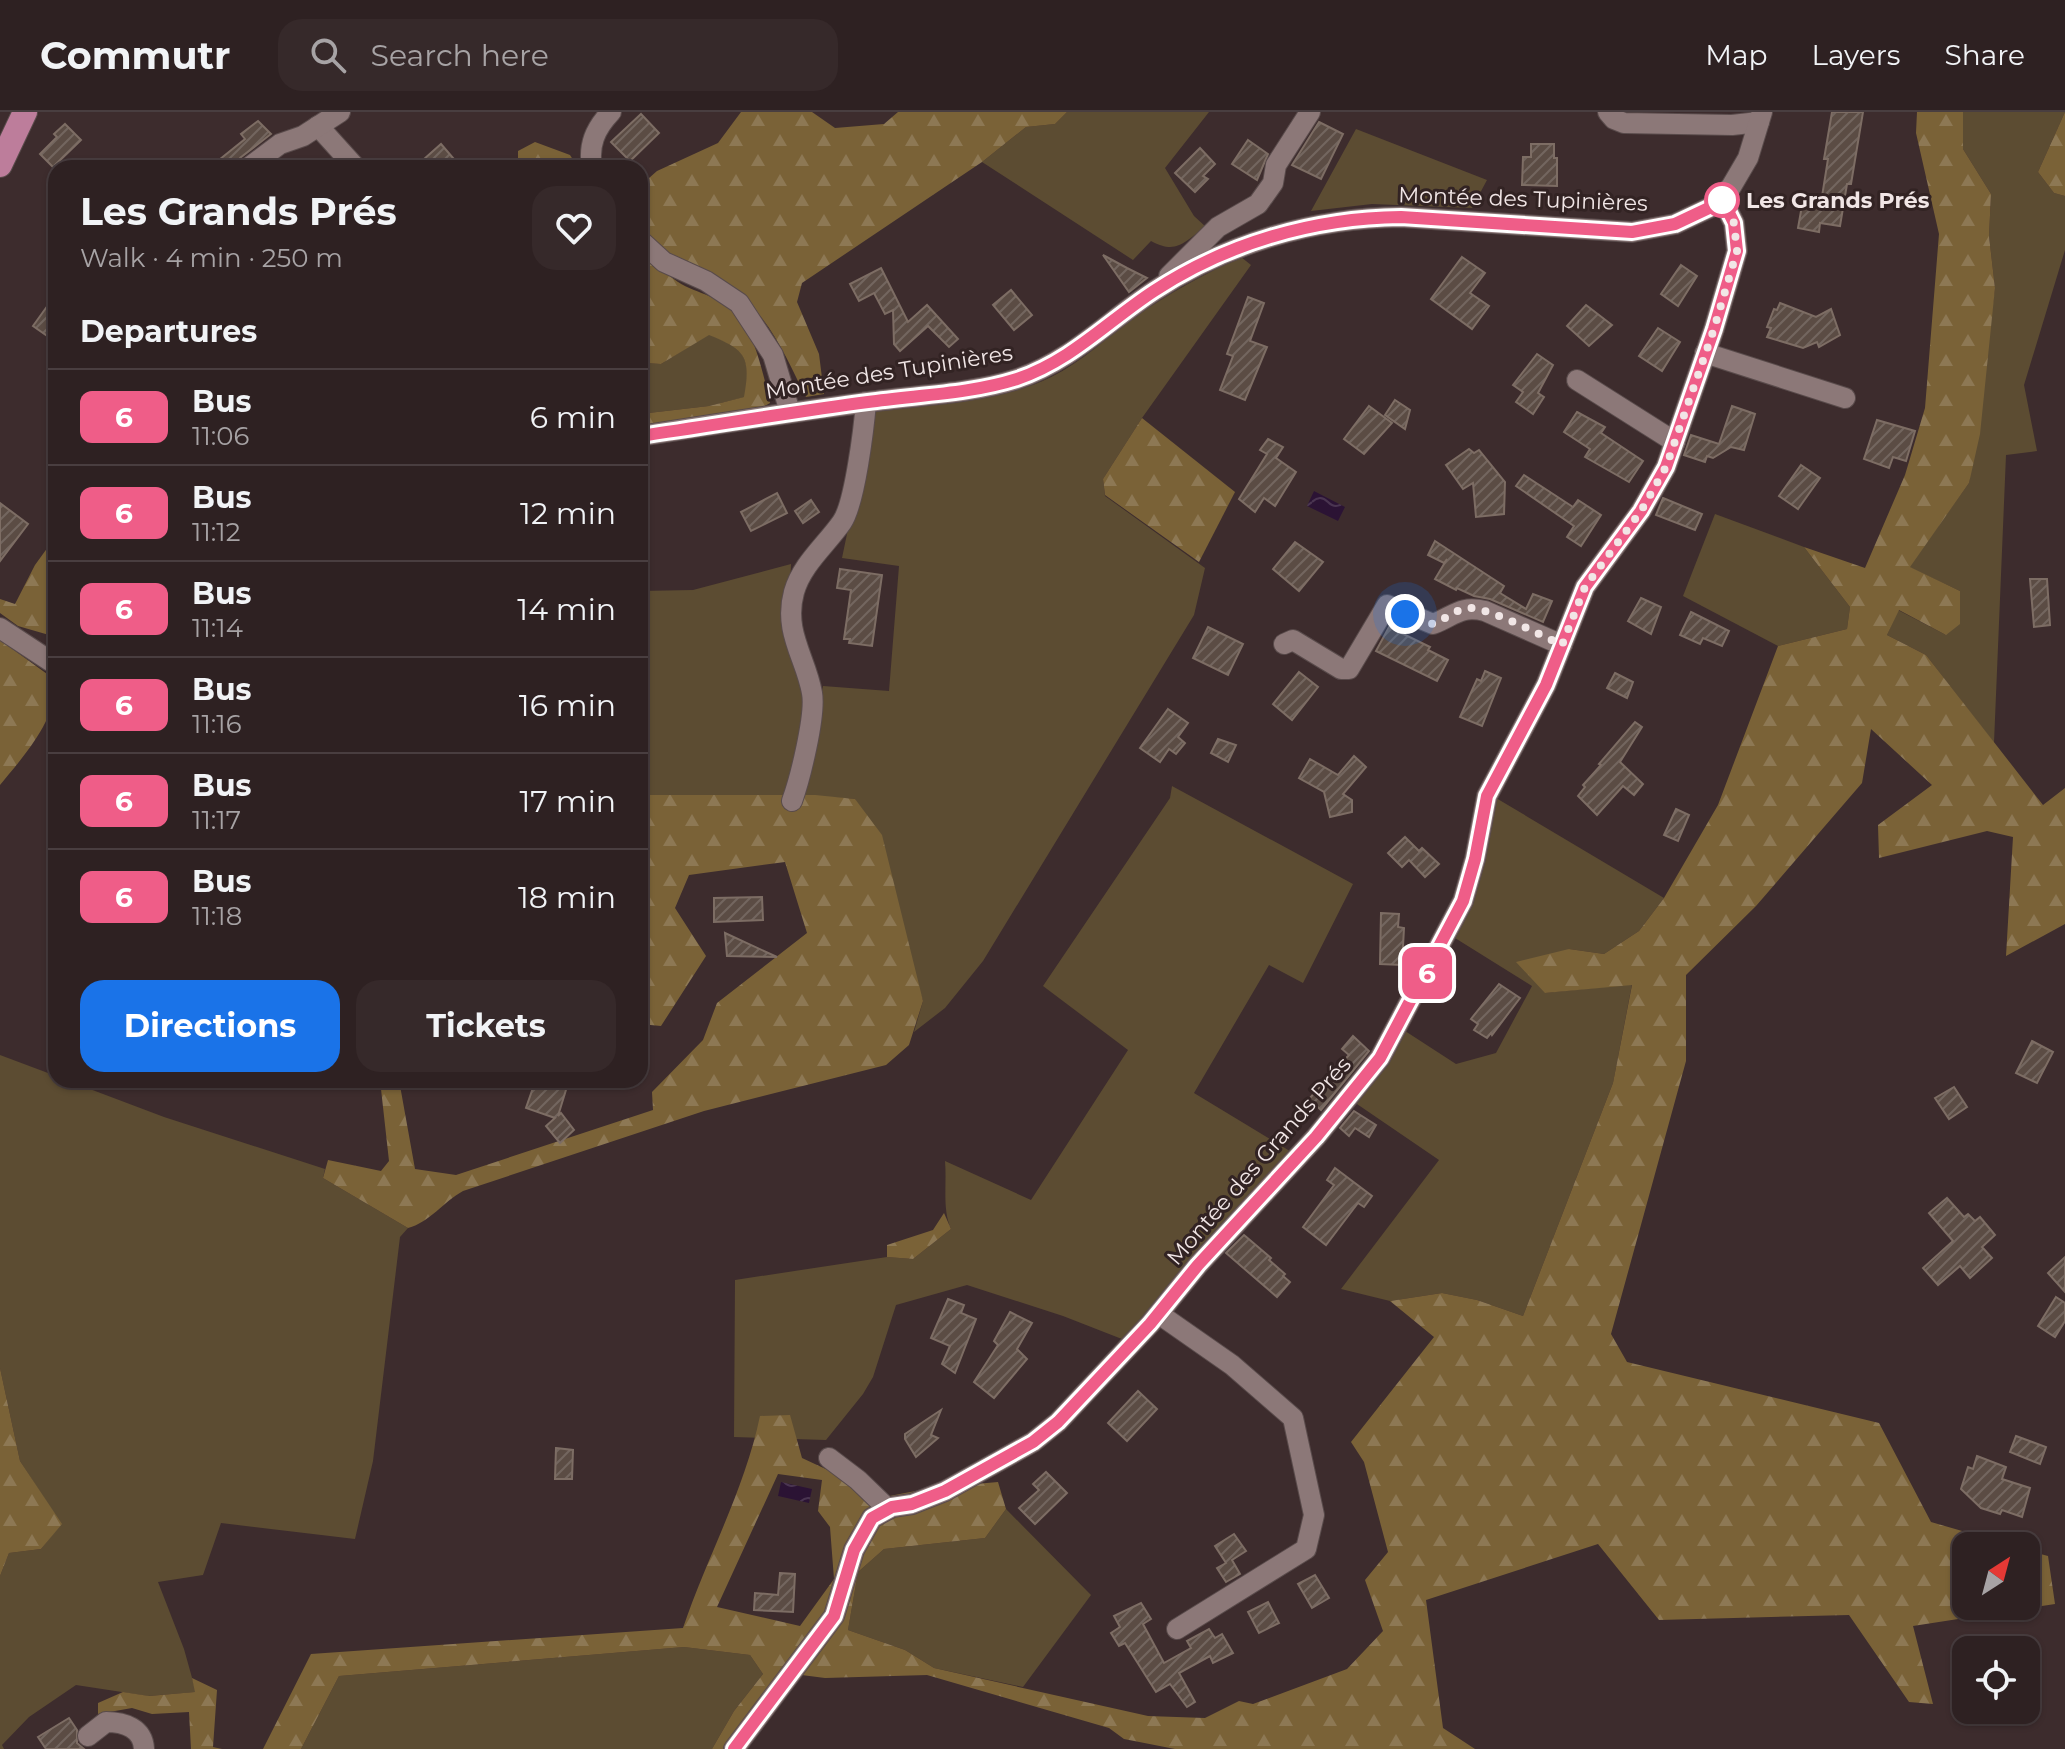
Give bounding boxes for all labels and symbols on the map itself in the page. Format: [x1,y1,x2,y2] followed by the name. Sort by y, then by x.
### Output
[1398,181,1649,217] street label: Montée des Tupinières
[1705,183,1739,217] marker: Les Grands Prés
[1746,187,1930,214] place label: Les Grands Prés
[764,339,1015,405] street label: Montée des Tupinières
[1385,594,1425,634] your location
[1401,947,1453,999] line badge: 6
[1161,1051,1357,1271] street label: Montée des Grands Prés
[1952,1532,2040,1620] north arrow

